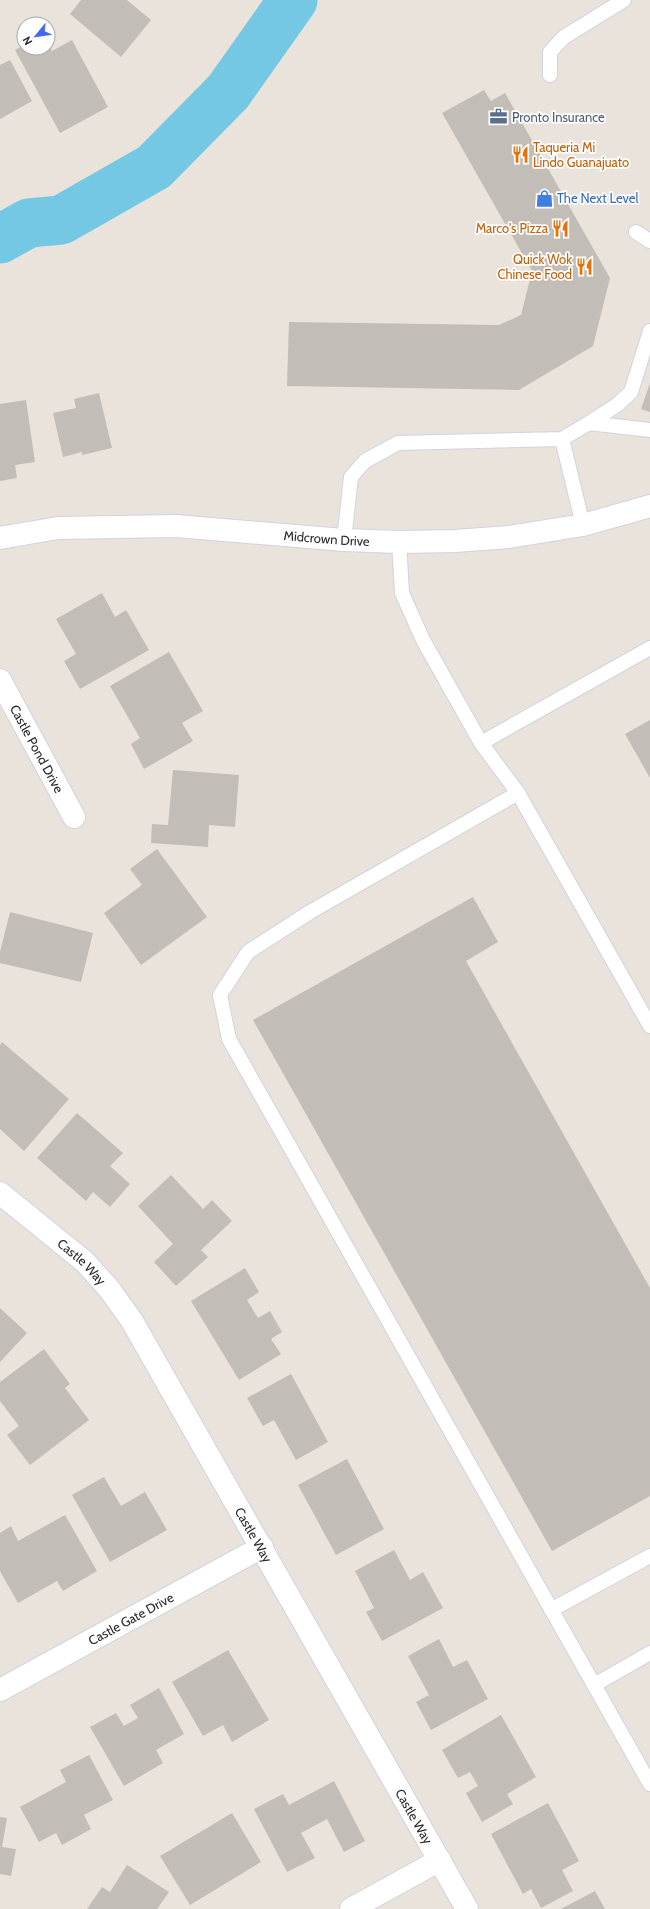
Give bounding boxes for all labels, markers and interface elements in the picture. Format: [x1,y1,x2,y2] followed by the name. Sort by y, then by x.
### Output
[16,16,56,56] north arrow
[19,34,35,48] text: N
[489,107,509,127] office icon: Pronto Insurance
[512,109,605,125] place label: Pronto Insurance
[533,139,629,171] place label: Taqueria Mi Lindo Guanajuato
[510,144,530,164] restaurant icon: Taqueria Mi Lindo Guanajuato
[534,188,554,208] shop icon: The Next Level
[557,190,639,206] place label: The Next Level
[551,218,571,238] restaurant icon: Marco's Pizza
[476,220,549,236] place label: Marco's Pizza
[498,251,572,282] place label: Quick Wok Chinese Food
[575,256,595,276] restaurant icon: Quick Wok Chinese Food
[283,527,370,549] street label: Midcrown Drive
[7,702,67,796] street label: Castle Pond Drive
[54,1235,110,1289] street label: Castle Way
[232,1504,276,1566] street label: Castle Way
[85,1589,176,1648] street label: Castle Gate Drive
[392,1786,436,1847] street label: Castle Way

